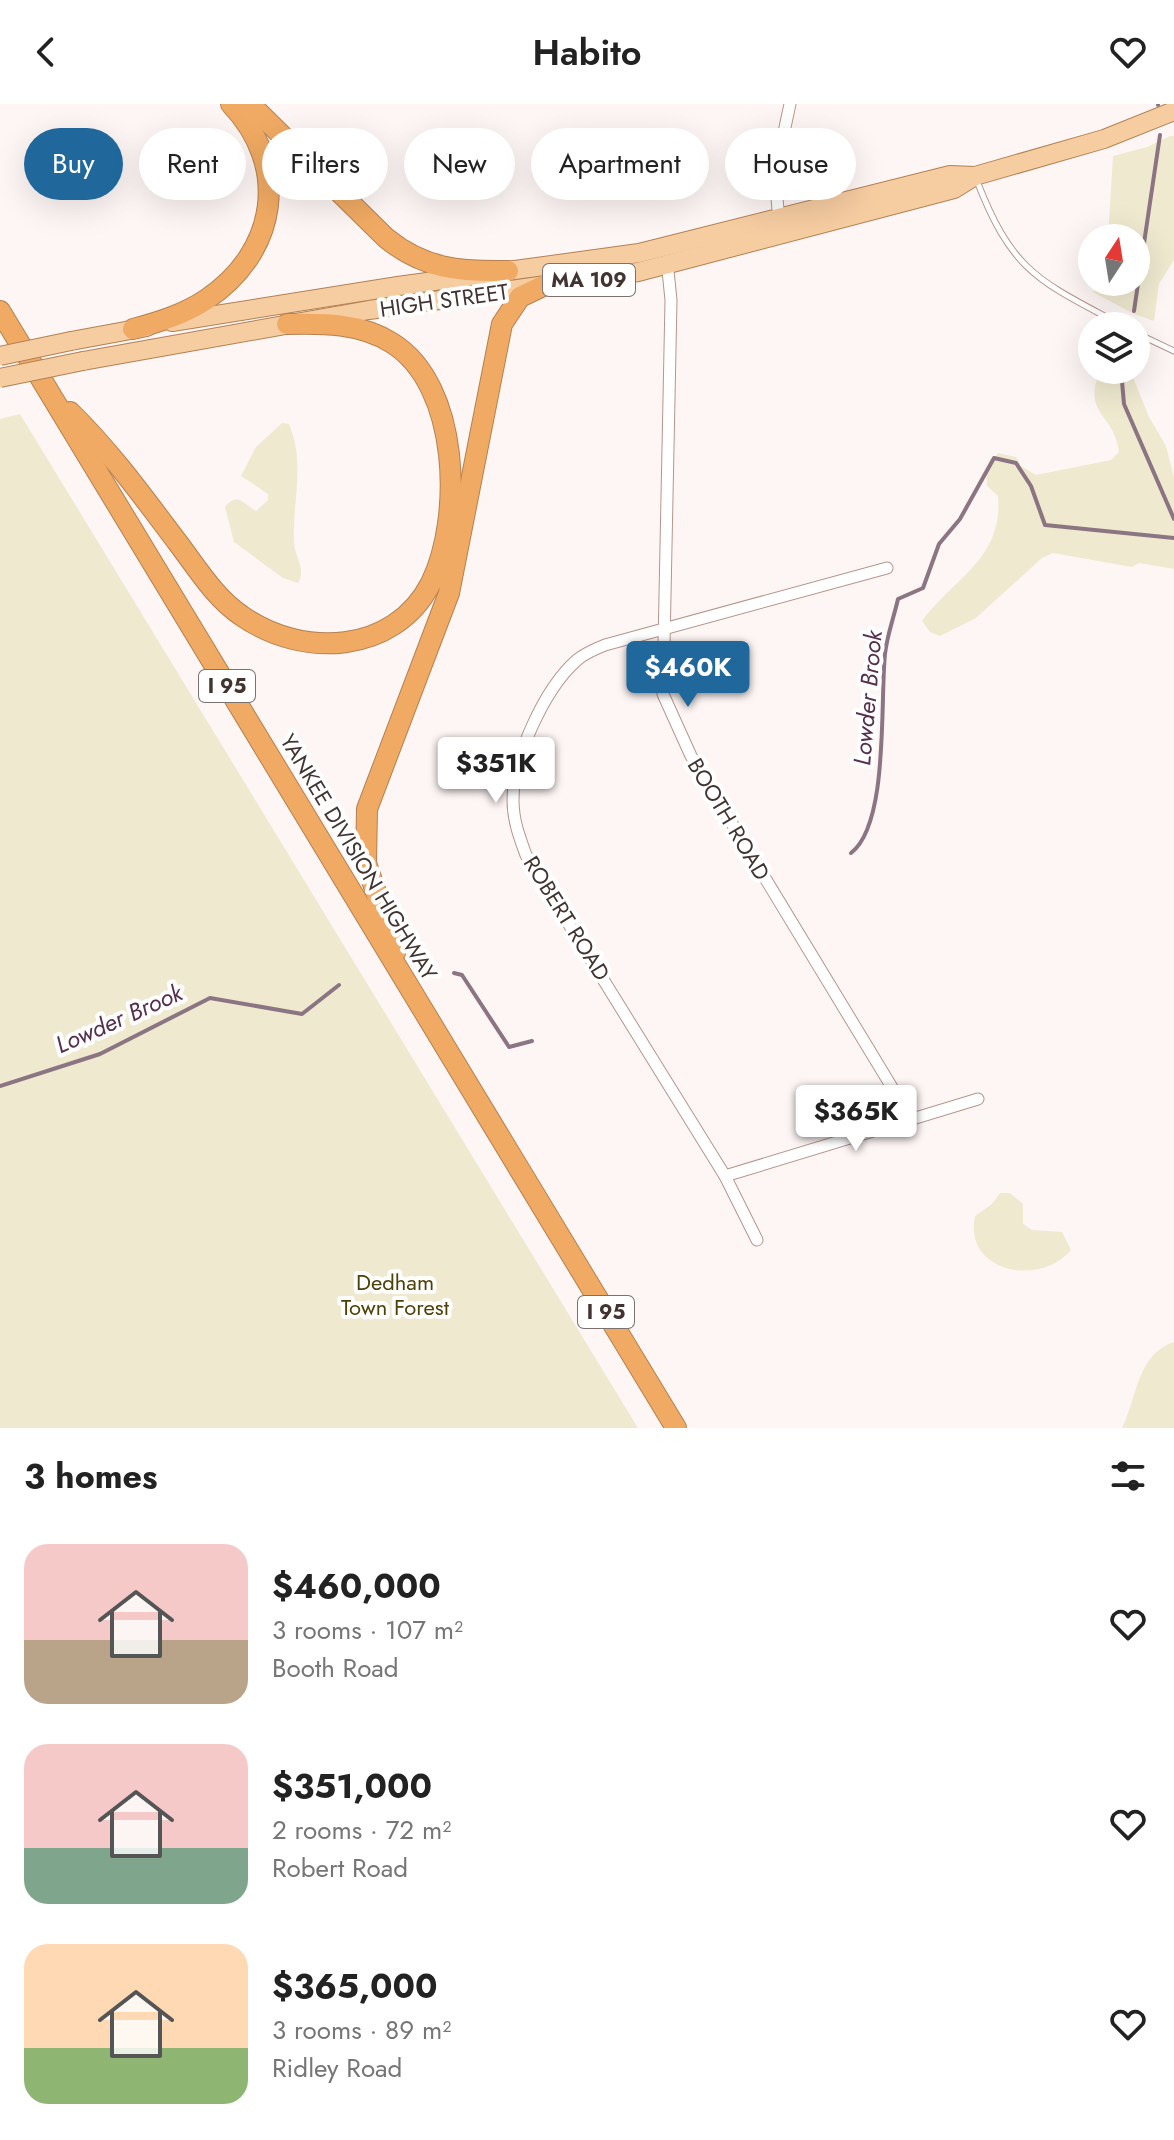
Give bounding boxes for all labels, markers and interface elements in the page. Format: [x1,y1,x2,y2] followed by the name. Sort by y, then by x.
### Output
[532,26,642,78] text: Habito
[24,30,68,74] icon: back
[1106,30,1150,74] icon: heart
[24,128,123,200] chip: Buy
[139,128,246,200] chip: Rent
[262,128,388,200] chip: Filters
[404,128,515,200] chip: New
[531,128,709,200] chip: Apartment
[725,128,856,200] chip: House
[1078,224,1150,296] north arrow
[1078,224,1150,384] map controls
[543,264,635,296] road number: MA 109
[378,275,511,325] street label: HIGH STREET
[1078,312,1150,384] button: layers
[844,627,891,767] water label: Lowder Brook
[632,641,744,709] pin: $460K
[644,648,732,686] text: $460K
[199,670,255,702] road number: I 95
[273,728,446,987] street label: YANKEE DIVISION HIGHWAY
[440,737,552,805] pin: $351K
[456,744,536,782] text: $351K
[680,752,778,886] street label: BOOTH ROAD
[516,849,618,987] street label: ROBERT ROAD
[50,974,189,1062] water label: Lowder Brook
[800,1085,912,1153] pin: $365K
[814,1092,898,1130] text: $365K
[341,1266,450,1323] park label: Dedham Town Forest
[578,1296,634,1328] road number: I 95
[24,1452,158,1501] text: 3 homes
[1106,1454,1150,1498] icon: filters
[272,1562,441,1611] text: $460,000
[88,1576,184,1672] icon: home
[1106,1602,1150,1646] icon: heart
[272,1611,463,1649] text: 3 rooms · 107 m²
[272,1649,399,1687] text: Booth Road
[272,1762,432,1811] text: $351,000
[88,1776,184,1872] icon: home
[1106,1802,1150,1846] icon: heart
[272,1811,451,1849] text: 2 rooms · 72 m²
[272,1849,408,1887] text: Robert Road
[272,1962,437,2011] text: $365,000
[88,1976,184,2072] icon: home
[1106,2002,1150,2046] icon: heart
[272,2011,451,2049] text: 3 rooms · 89 m²
[272,2049,402,2087] text: Ridley Road

